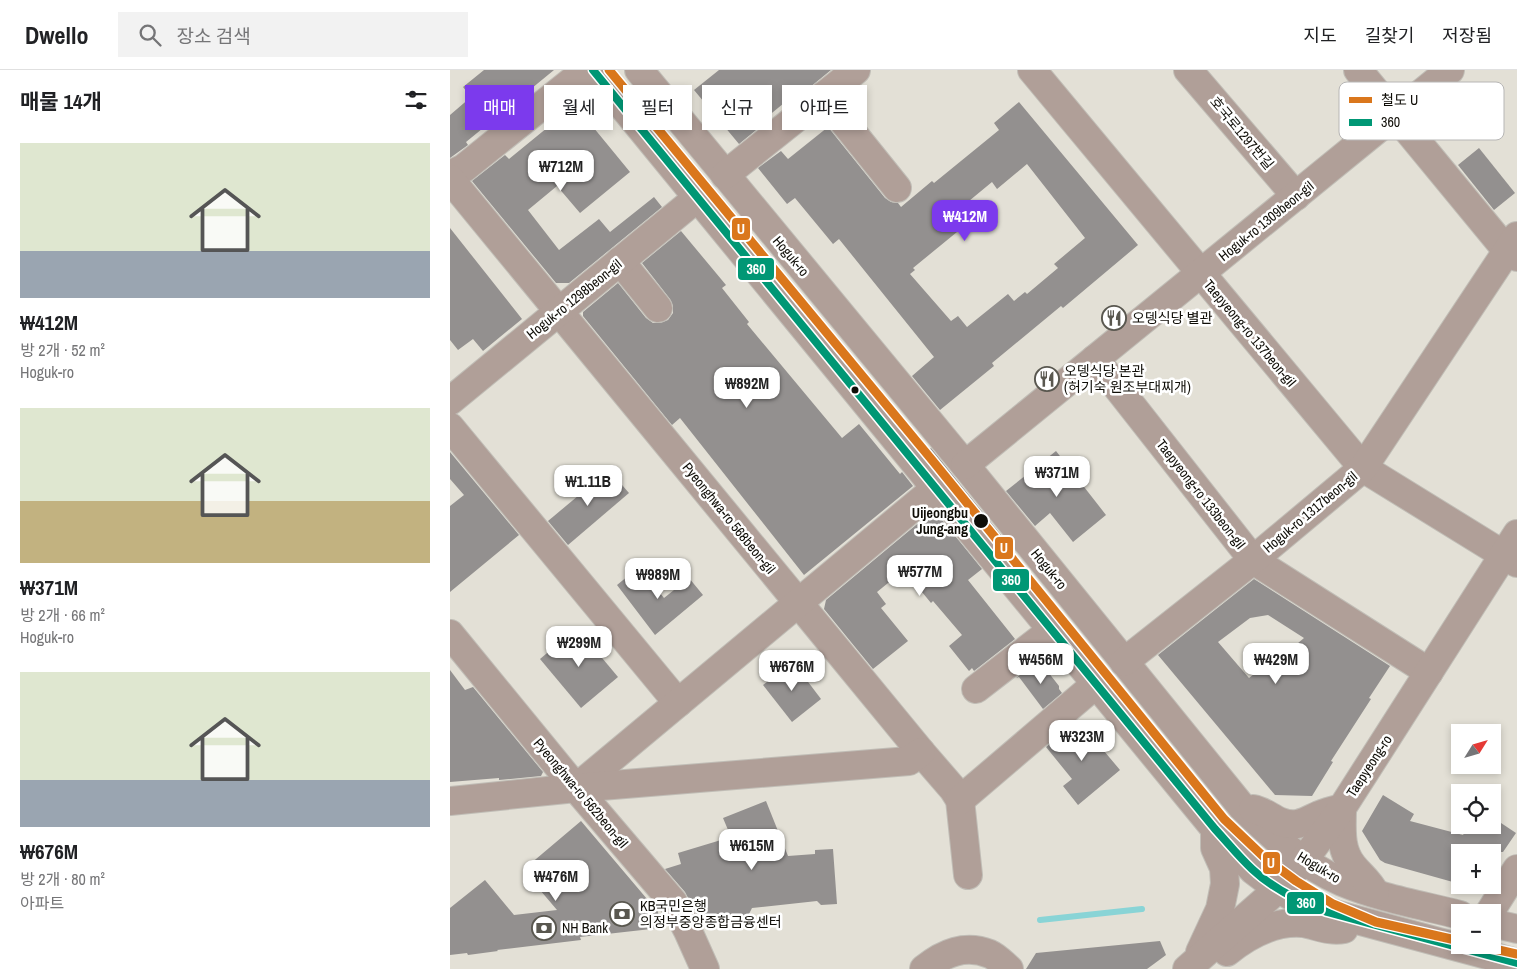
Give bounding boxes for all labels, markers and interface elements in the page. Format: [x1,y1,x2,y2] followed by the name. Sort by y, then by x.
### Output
[118,12,468,57] search box
[25,19,88,51] text: Dwello
[136,21,164,49] icon: search
[176,23,251,49] text: 장소 검색
[1304,23,1337,48] text: 지도
[1365,23,1414,48] text: 길찾기
[1442,23,1492,48] text: 저장됨
[1339,82,1504,140] legend
[465,85,534,130] chip: 매매
[544,85,613,130] chip: 월세
[623,85,692,130] chip: 필터
[702,85,772,130] chip: 신규
[782,85,867,130] chip: 아파트
[402,86,430,114] icon: filters
[20,87,102,116] text: 매물 14개
[1381,91,1418,109] text: 철도 U
[1206,93,1278,173] street label: 호국로1297번길
[1381,113,1400,131] text: 360
[526,150,596,192] pin: ₩712M
[539,155,583,177] text: ₩712M
[180,175,270,265] icon: home
[1215,177,1317,265] street label: Hoguk-ro 1309beon-gil
[930,200,1000,242] pin: ₩412M
[943,205,987,227] text: ₩412M
[731,217,751,241] line badge: U
[737,220,745,238] text: U
[769,232,813,280] street label: Hoguk-ro
[523,255,625,343] street label: Hoguk-ro 1298beon-gil
[737,257,775,281] line badge: 360
[746,260,766,278] text: 360
[1200,276,1300,390] street label: Taepyeong-ro 137beon-gil
[1101,305,1127,331] restaurant icon: 오뎅식당 별관
[20,308,78,337] text: ₩412M
[1132,309,1213,327] place label: 오뎅식당 별관
[20,339,105,361] text: 방 2개 · 52 m²
[20,361,74,383] text: Hoguk-ro
[1064,362,1191,396] place label: 오뎅식당 본관 (허기숙 원조부대찌개)
[712,366,782,409] pin: ₩892M
[1034,366,1060,392] restaurant icon: 오뎅식당 본관 (허기숙 원조부대찌개)
[725,372,769,394] text: ₩892M
[850,385,860,395] unlabelled marker
[1153,436,1249,552] street label: Taepyeong-ro 133beon-gil
[180,440,270,530] icon: home
[1022,456,1092,498] pin: ₩371M
[679,459,779,577] street label: Pyeonghwa-ro 568beon-gil
[1035,461,1079,483] text: ₩371M
[547,464,629,507] pin: ₩1.11B
[1259,467,1361,557] street label: Hoguk-ro 1317beon-gil
[565,470,611,492] text: ₩1.11B
[912,504,968,538] place label: Uijeongbu Jung-ang
[972,512,990,530] marker: Uijeongbu Jung-ang
[994,536,1014,560] line badge: U
[1000,539,1008,557] text: U
[1027,545,1071,593] street label: Hoguk-ro
[885,554,955,597] pin: ₩577M
[623,558,693,600] pin: ₩989M
[898,560,942,582] text: ₩577M
[636,563,680,585] text: ₩989M
[992,568,1030,592] line badge: 360
[1001,571,1021,589] text: 360
[20,573,78,602] text: ₩371M
[20,604,105,626] text: 방 2개 · 66 m²
[20,626,74,648] text: Hoguk-ro
[544,626,614,668] pin: ₩299M
[557,631,601,653] text: ₩299M
[1006,642,1076,685] pin: ₩456M
[1241,642,1311,685] pin: ₩429M
[1019,648,1063,670] text: ₩456M
[1254,648,1298,670] text: ₩429M
[757,650,827,692] pin: ₩676M
[770,655,814,677] text: ₩676M
[180,704,270,794] icon: home
[1047,720,1117,762] pin: ₩323M
[1451,724,1501,774] north arrow
[1451,724,1501,954] map controls
[1060,725,1104,747] text: ₩323M
[1342,732,1396,800] street label: Taepyeong-ro
[530,734,632,852] street label: Pyeonghwa-ro 562beon-gil
[1451,784,1501,834] button: locate
[717,828,787,871] pin: ₩615M
[730,834,774,856] text: ₩615M
[20,837,78,866] text: ₩676M
[1451,844,1501,894] button: +
[1294,847,1344,887] street label: Hoguk-ro
[1262,851,1281,875] line badge: U
[1267,854,1275,872] text: U
[521,860,591,902] pin: ₩476M
[534,865,578,887] text: ₩476M
[20,868,105,890] text: 방 2개 · 80 m²
[1286,891,1325,915] line badge: 360
[20,892,64,914] text: 아파트
[1296,894,1316,912] text: 360
[640,897,782,931] place label: KB국민은행 의정부중앙종합금융센터
[609,901,635,927] bank icon: KB국민은행 의정부중앙종합금융센터
[1451,904,1501,954] button: −
[531,915,557,941] bank icon: NH Bank
[562,919,608,937] place label: NH Bank

